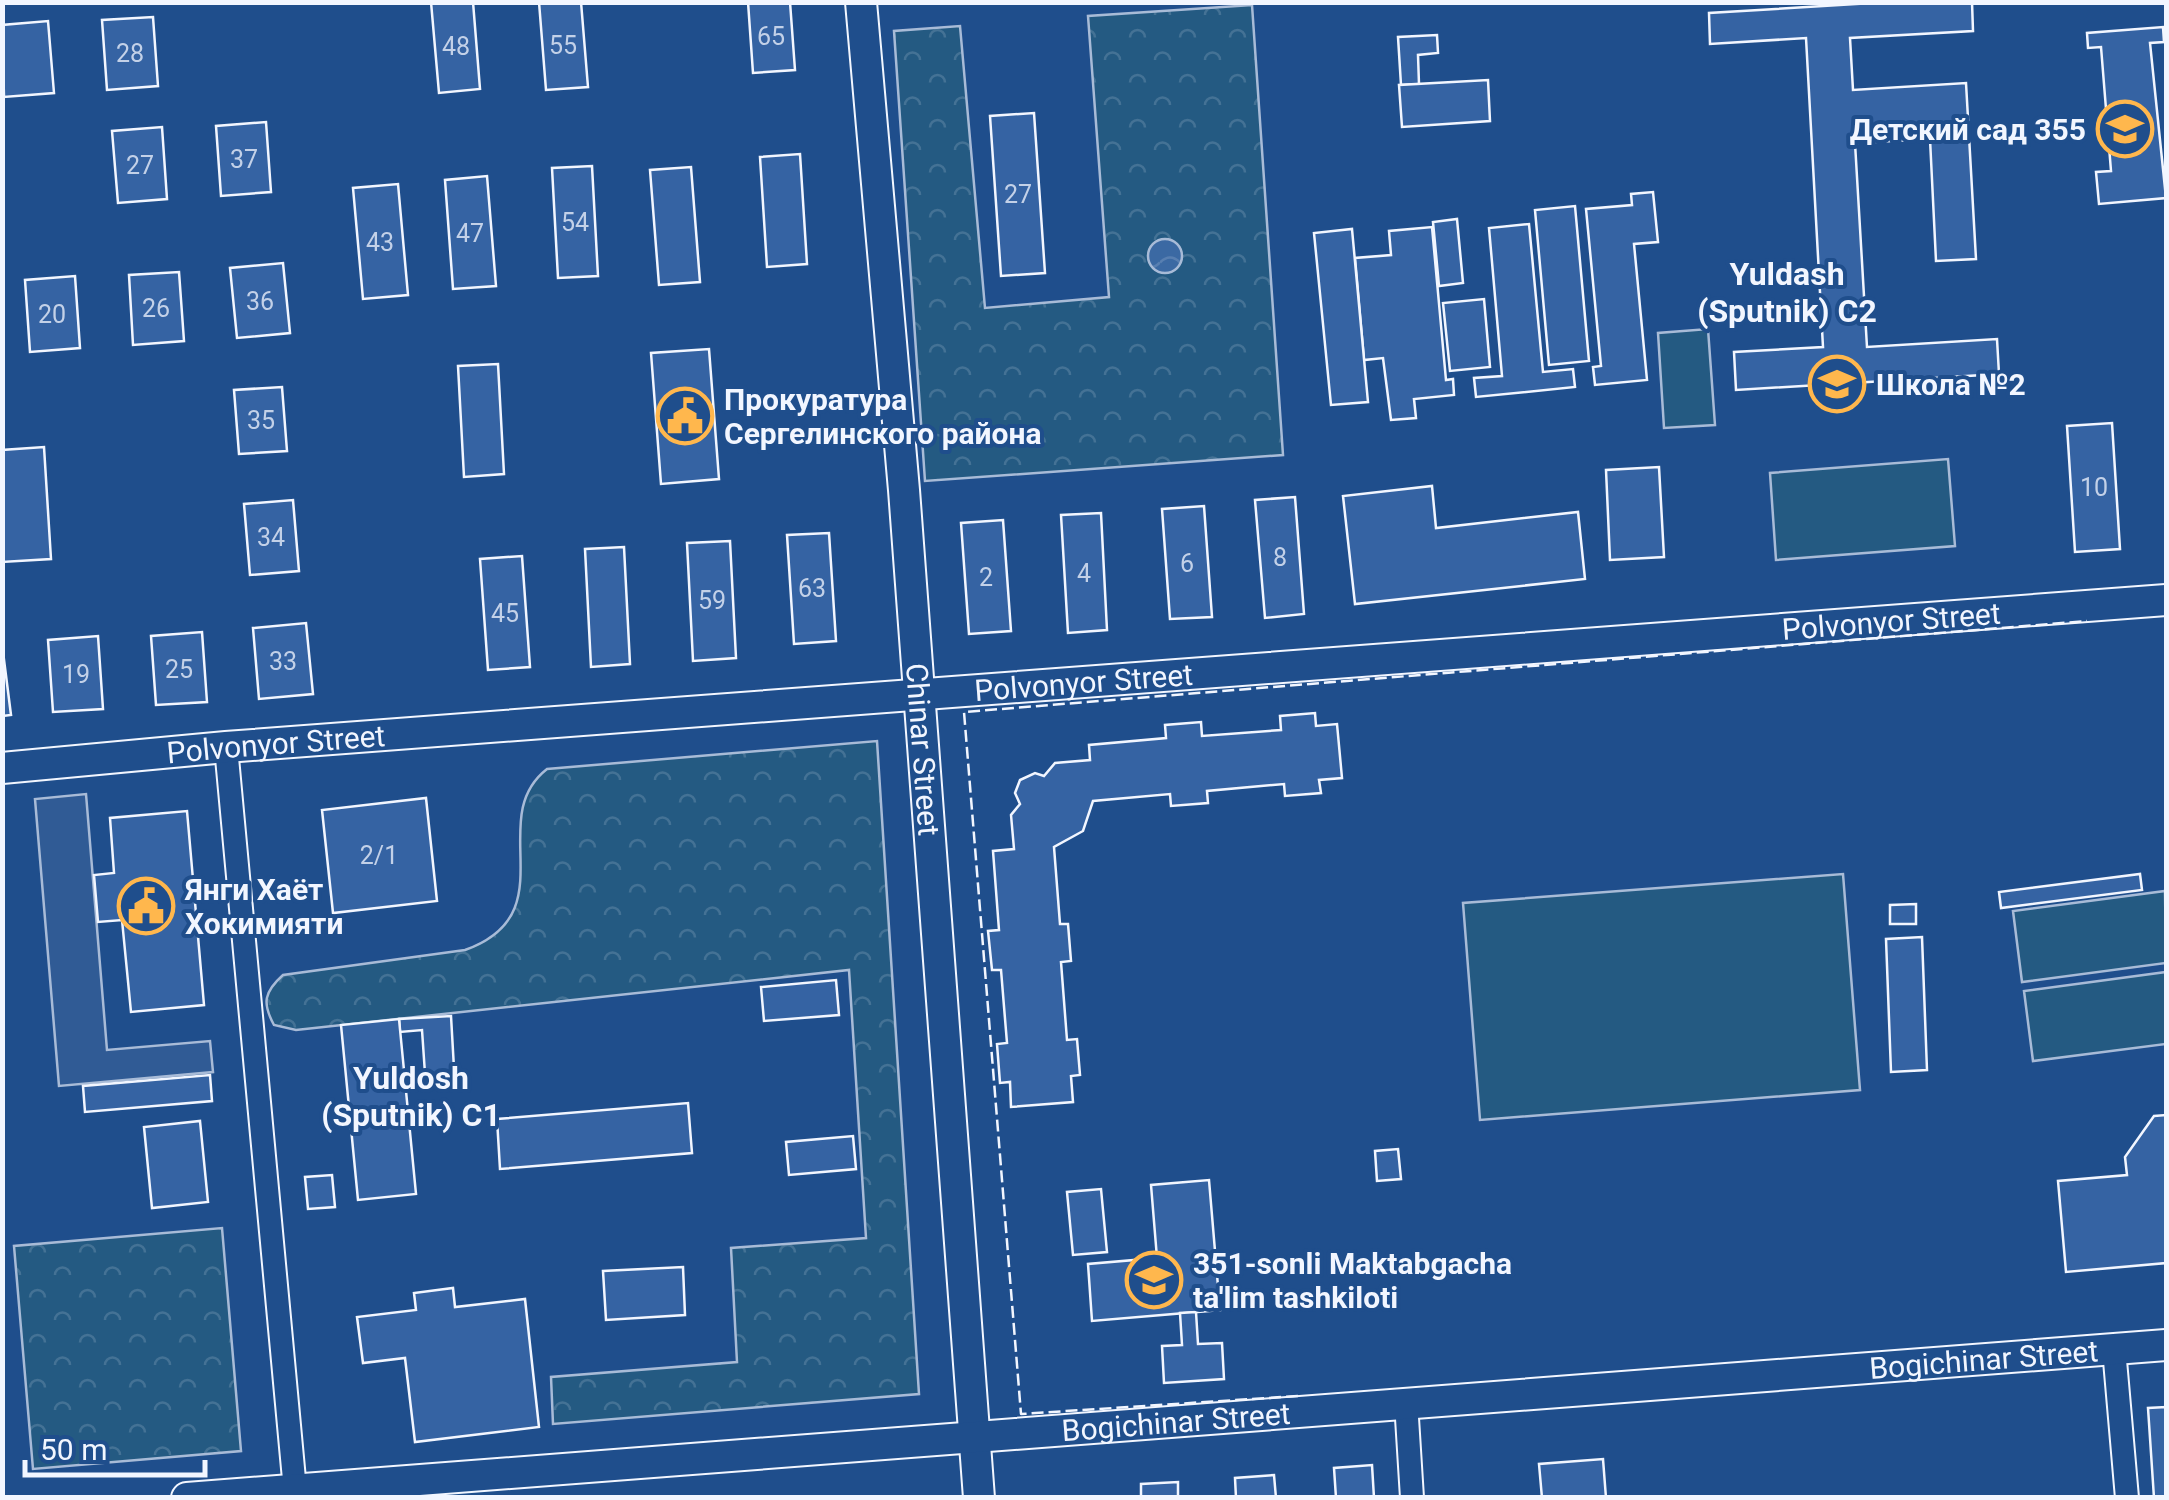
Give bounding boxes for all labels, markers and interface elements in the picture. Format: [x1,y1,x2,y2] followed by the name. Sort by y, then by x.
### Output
[757,22,785,51] house number: 65
[549,31,577,60] house number: 55
[442,32,470,61] house number: 48
[116,39,144,68] house number: 28
[2095,99,2155,159] school or university icon: Детский сад 355
[1850,112,2086,147] place label: Детский сад 355
[230,145,258,174] house number: 37
[126,151,154,180] house number: 27
[1004,180,1032,209] house number: 27
[561,208,589,237] house number: 54
[456,219,484,248] house number: 47
[366,228,394,257] house number: 43
[1697,255,1877,330] district label: Yuldash (Sputnik) C2
[246,287,274,316] house number: 36
[142,294,170,323] house number: 26
[38,300,66,329] house number: 20
[1807,354,1867,414] school or university icon: Школа №2
[1876,367,2026,402] place label: Школа №2
[724,382,1042,451] place label: Прокуратура Сергелинского района
[655,386,715,446] public building icon: Прокуратура Сергелинского района
[247,406,275,435] house number: 35
[2080,473,2108,502] house number: 10
[257,523,285,552] house number: 34
[1273,543,1287,572] house number: 8
[1180,549,1194,578] house number: 6
[1077,559,1091,588] house number: 4
[979,563,993,592] house number: 2
[798,574,826,603] house number: 63
[698,586,726,615] house number: 59
[1781,595,2002,647] street label: Polvonyor Street
[491,599,519,628] house number: 45
[269,647,297,676] house number: 33
[165,655,193,684] house number: 25
[973,656,1194,708] street label: Polvonyor Street
[62,660,90,689] house number: 19
[899,662,947,837] street label: Chinar Street
[165,717,386,770] street label: Polvonyor Street
[360,841,398,870] house number: 2/1
[184,872,343,941] place label: Янги Хаёт Хокимияти
[116,876,176,936] public building icon: Янги Хаёт Хокимияти
[321,1059,501,1134] district label: Yuldosh (Sputnik) C1
[1193,1246,1512,1315] place label: 351-sonli Maktabgacha ta'lim tashkiloti
[1124,1250,1184,1310] school or university icon: 351-sonli Maktabgacha ta'lim tashkiloti
[1868,1333,2099,1385] street label: Bogichinar Street
[1060,1395,1292,1448] street label: Bogichinar Street
[25,1415,205,1477] scale bar
[40,1432,107,1467] text: 50 m

